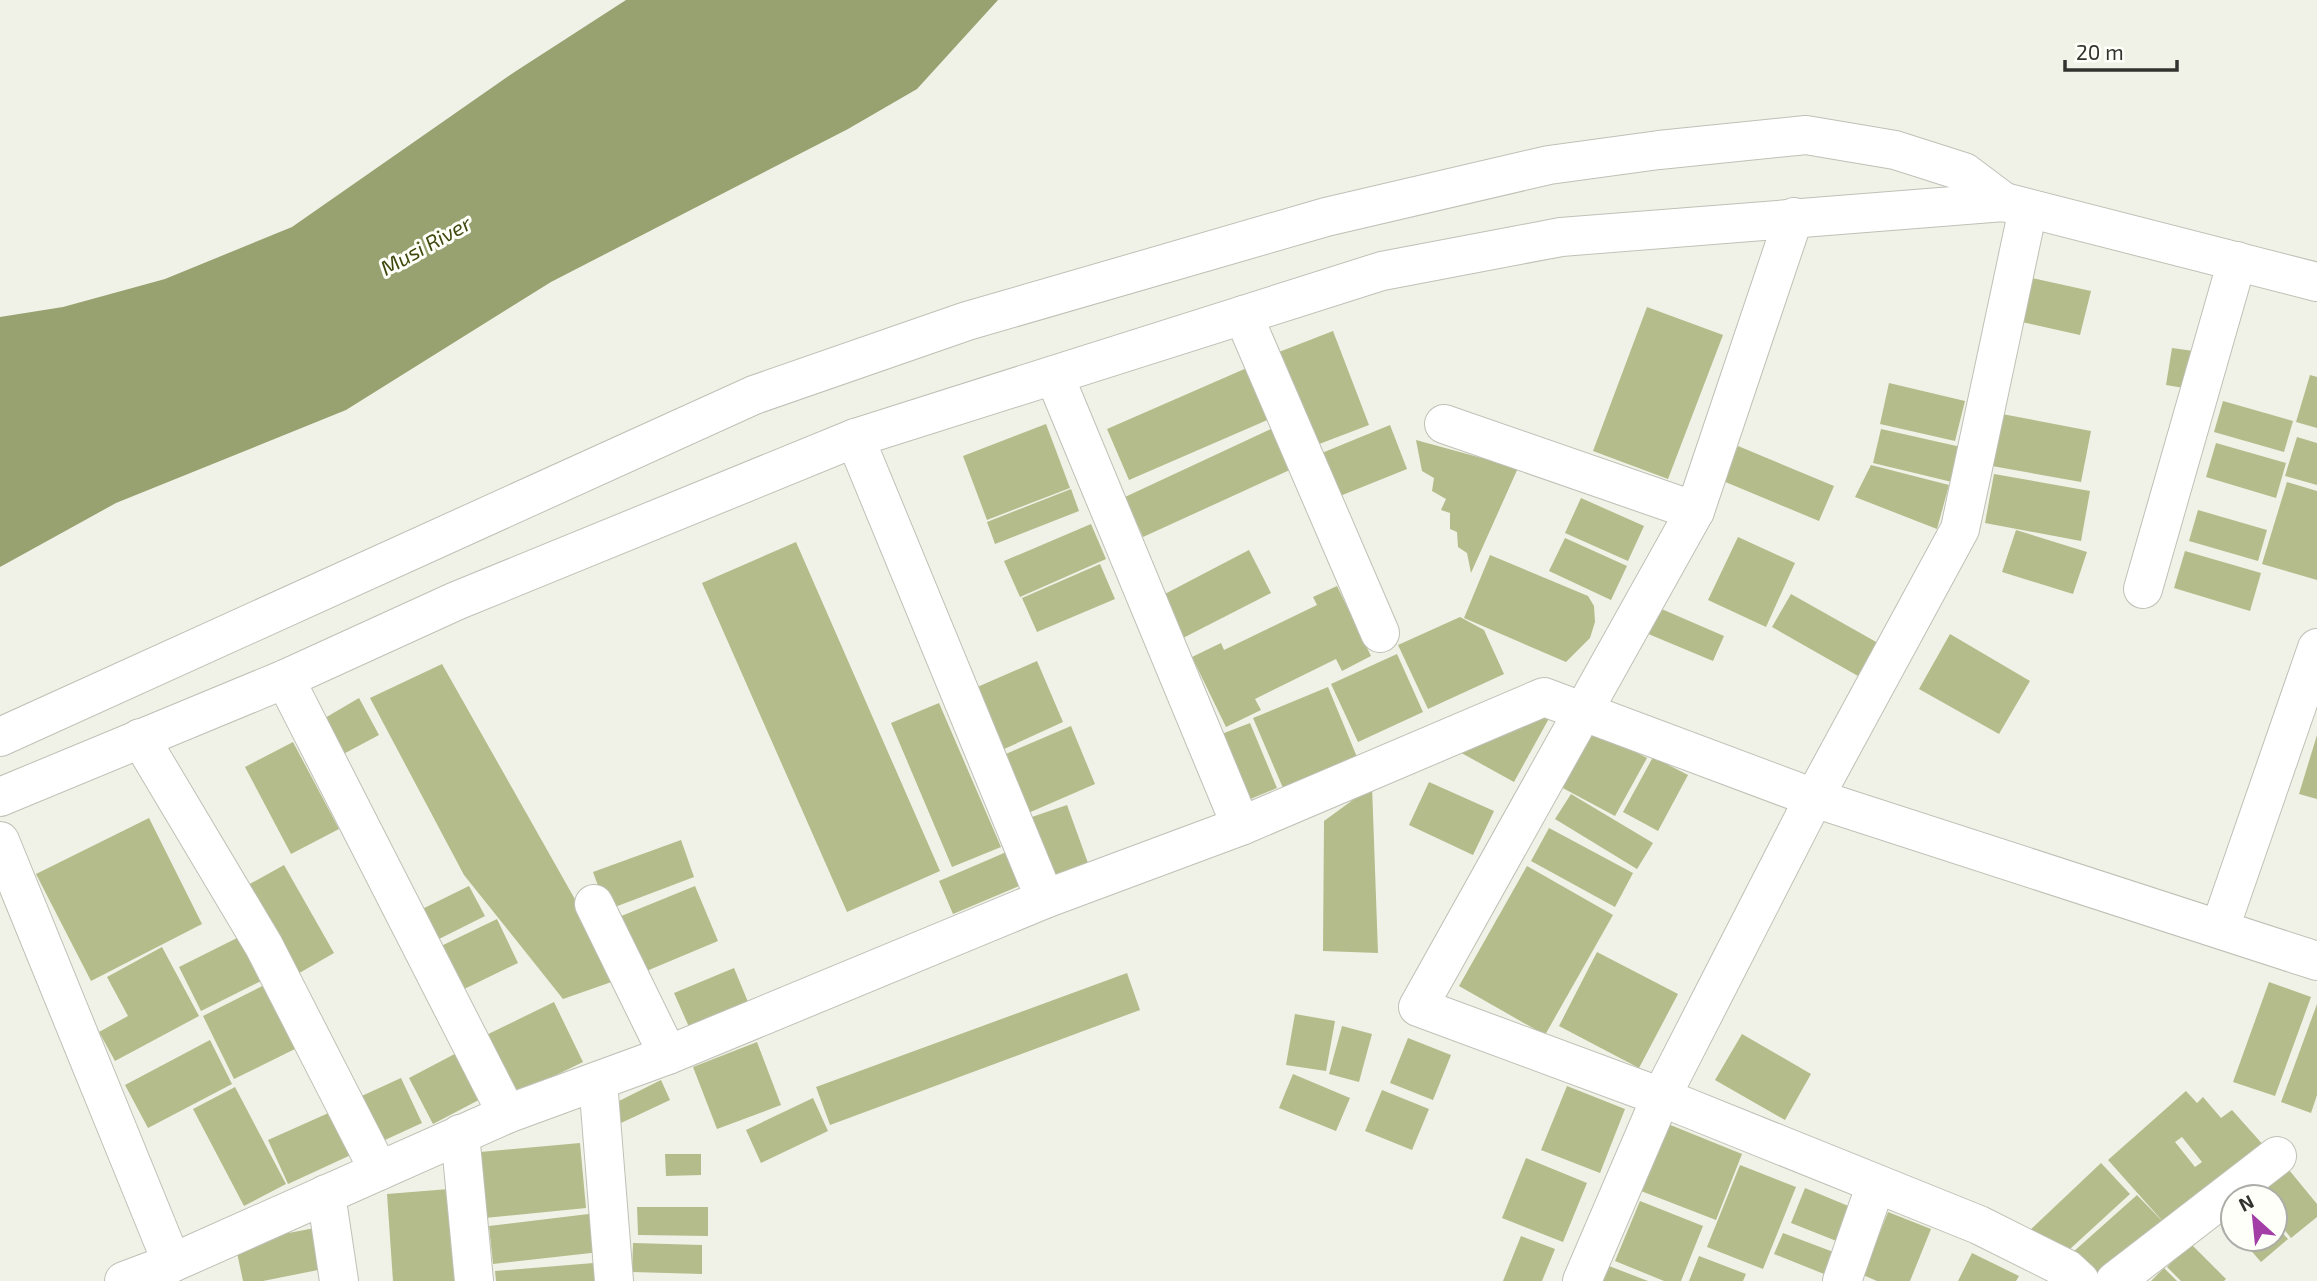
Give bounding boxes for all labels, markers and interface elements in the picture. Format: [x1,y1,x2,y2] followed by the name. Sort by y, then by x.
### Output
[2065,28,2177,72] scale bar
[2076,39,2124,64] text: 20 m
[376,209,475,280] water label: Musi River
[2219,1183,2289,1253] north arrow
[2235,1189,2257,1216] text: N

